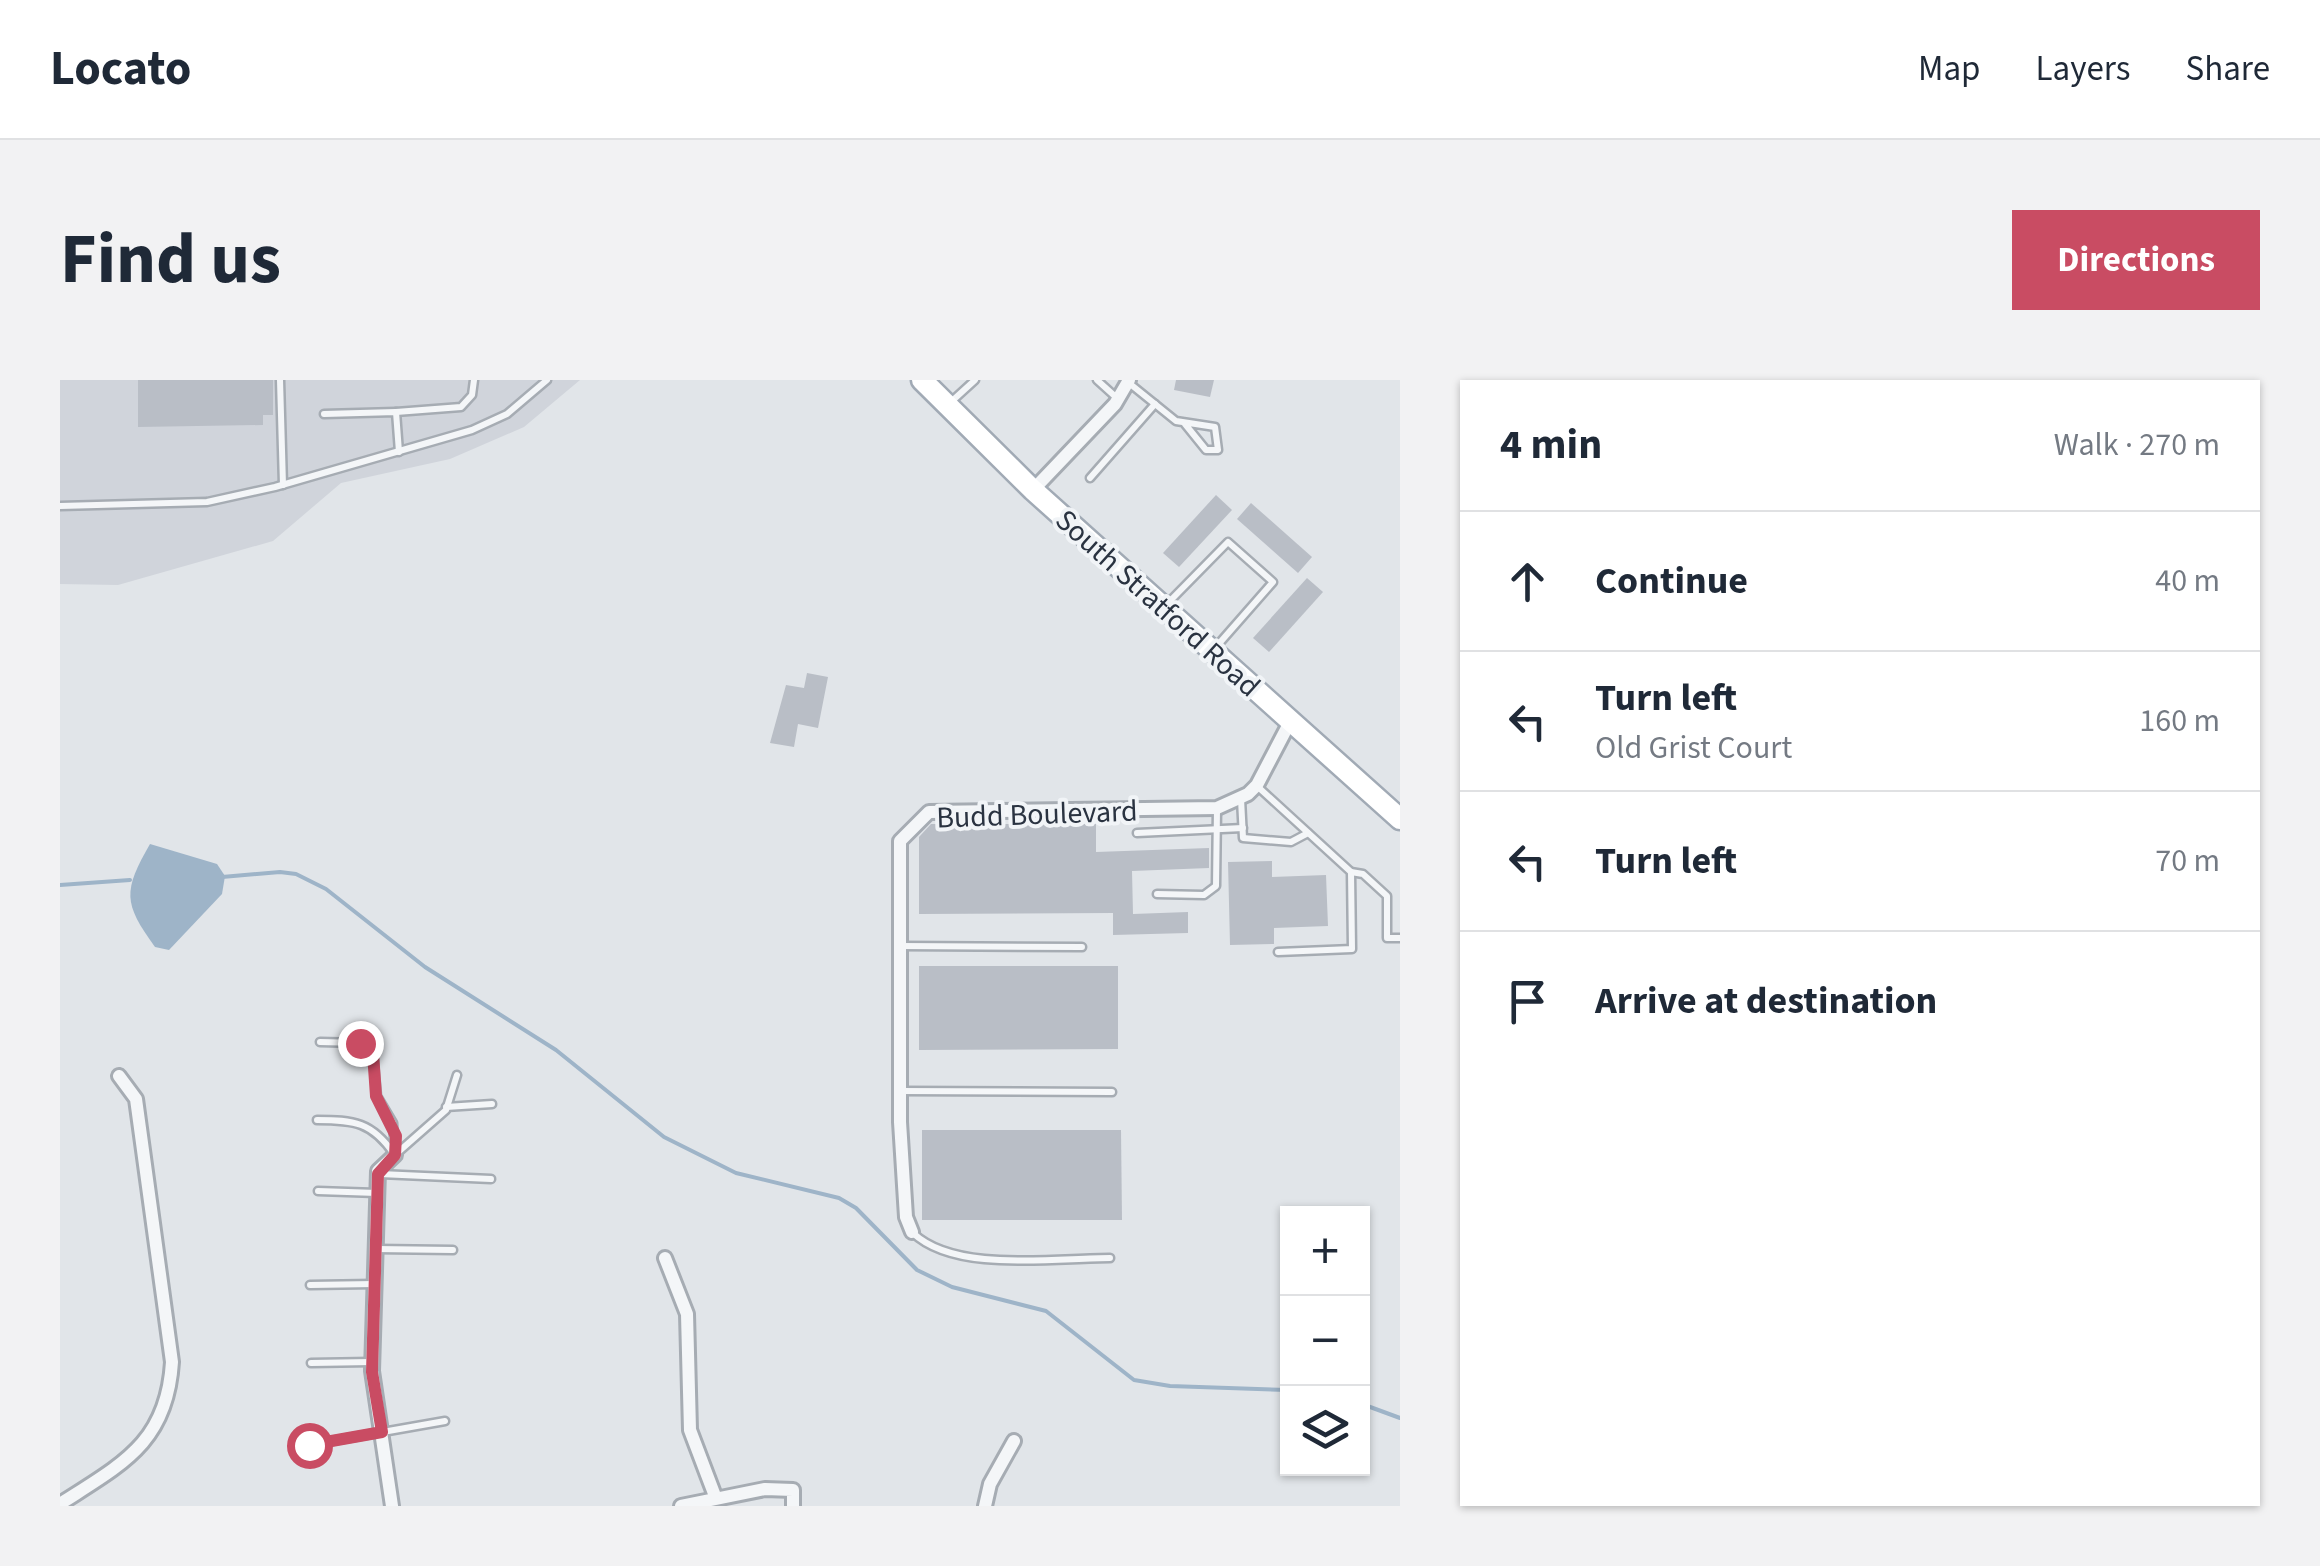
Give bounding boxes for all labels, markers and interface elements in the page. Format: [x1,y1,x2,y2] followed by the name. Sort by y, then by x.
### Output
[50,35,191,103] text: Locato
[1918,44,1981,94] text: Map
[2036,44,2130,94] text: Layers
[2185,44,2270,94] text: Share
[60,210,281,310] text: Find us
[2012,210,2260,310] button: Directions
[1500,415,1602,475] text: 4 min
[2054,422,2220,468] text: Walk · 270 m
[1046,499,1270,707] street label: South Stratford Road
[1500,554,1555,609] icon: ahead
[1595,554,1748,608] text: Continue
[2155,558,2220,604] text: 40 m
[1595,671,1737,725] text: Turn left
[1500,694,1555,749] icon: left
[2139,698,2220,744] text: 160 m
[1595,725,1792,771] text: Old Grist Court
[936,789,1138,840] street label: Budd Boulevard
[1500,834,1555,889] icon: left
[1595,834,1737,888] text: Turn left
[2155,838,2220,884] text: 70 m
[1500,974,1555,1029] icon: arrive
[1595,974,1937,1028] text: Arrive at destination
[338,1021,384,1067] route end
[1280,1206,1370,1476] map controls
[1280,1206,1370,1296] button: +
[1280,1296,1370,1386] button: −
[1280,1386,1370,1476] button: layers
[287,1423,333,1469] route start

